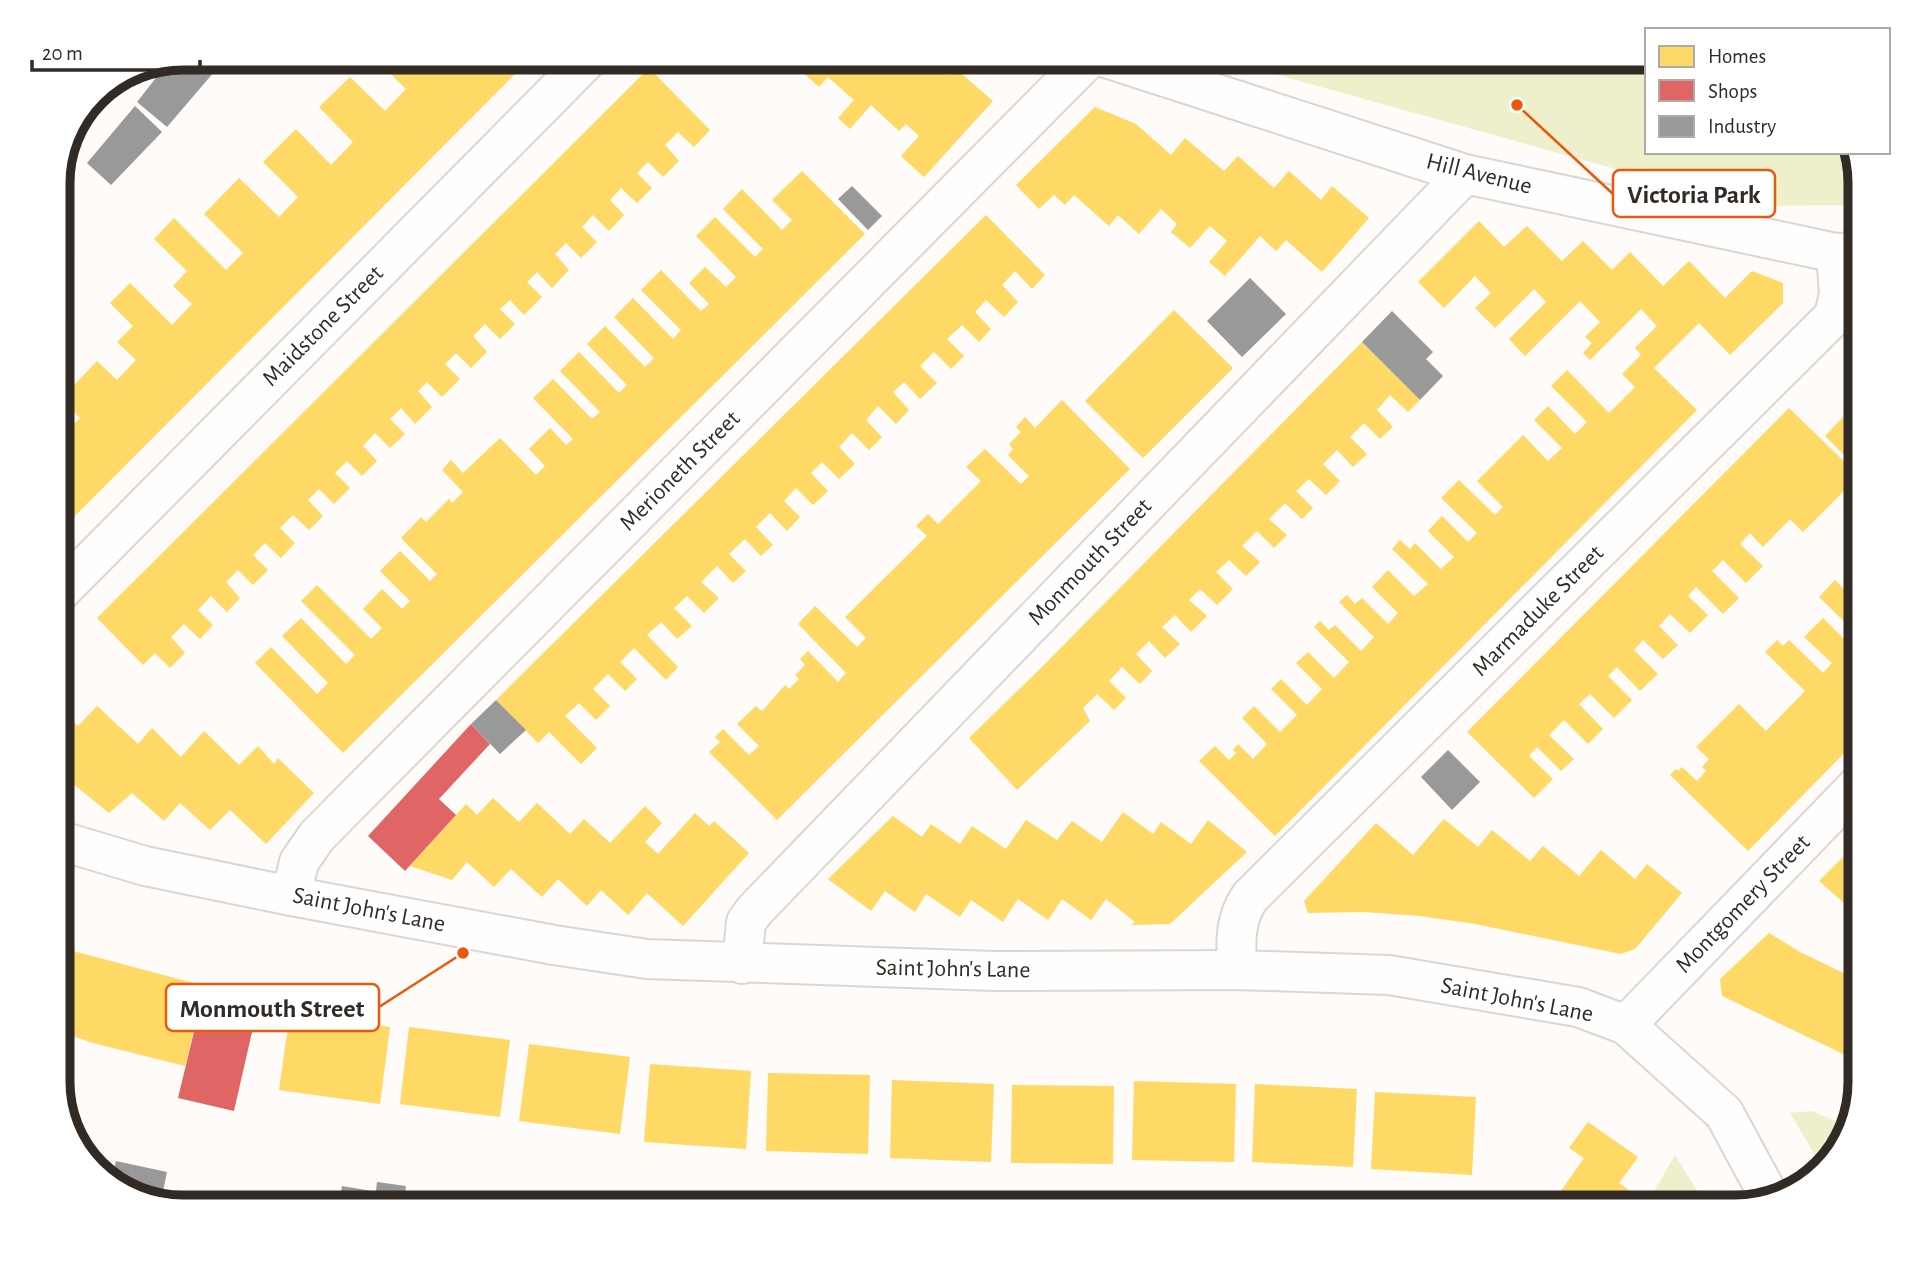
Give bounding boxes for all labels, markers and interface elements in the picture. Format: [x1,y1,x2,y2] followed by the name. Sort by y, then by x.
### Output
[32,28,200,72] scale bar
[1645,28,1890,154] legend
[42,43,83,64] text: 20 m
[1708,46,1766,67] text: Homes
[1708,81,1757,102] text: Shops
[1708,116,1776,137] text: Industry
[1424,149,1534,199] street label: Hill Avenue
[1613,170,1775,217] callout: Victoria Park
[1627,182,1761,208] text: Victoria Park
[258,261,388,391] street label: Maidstone Street
[615,406,745,536] street label: Merioneth Street
[1024,494,1157,630] street label: Monmouth Street
[1468,541,1608,681] street label: Marmaduke Street
[1671,830,1815,978] street label: Montgomery Street
[291,883,447,937] street label: Saint John's Lane
[875,956,1031,982] street label: Saint John's Lane
[1439,973,1595,1027] street label: Saint John's Lane
[166,984,379,1031] callout: Monmouth Street
[180,996,365,1022] text: Monmouth Street

